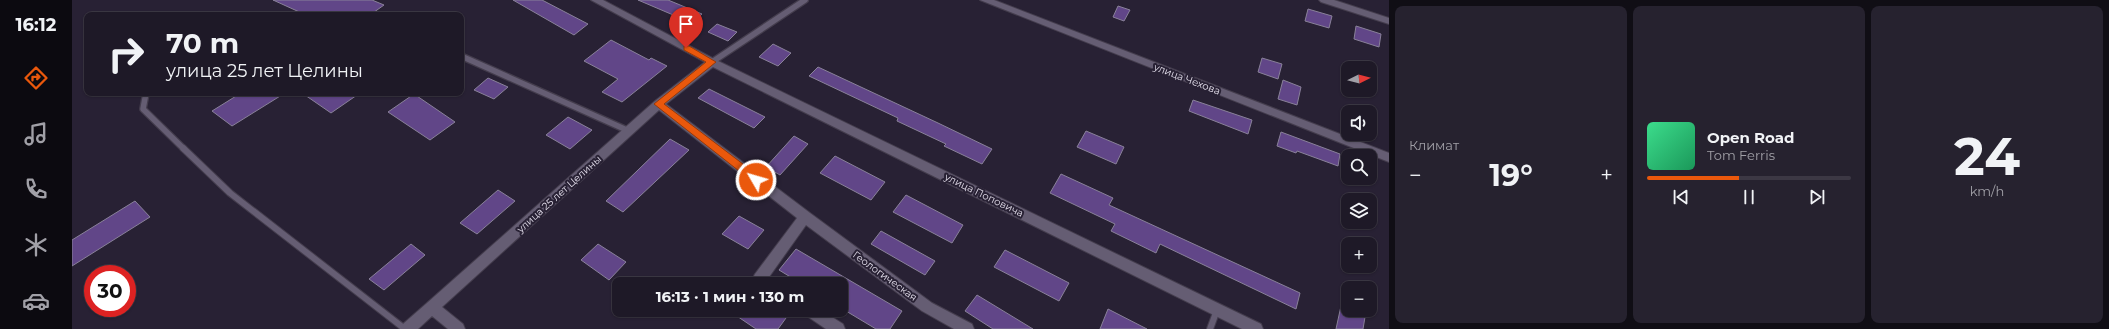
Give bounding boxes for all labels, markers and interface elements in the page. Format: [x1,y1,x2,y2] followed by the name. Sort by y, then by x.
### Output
[669,7.0,703,48] pin
[675,13,697,35] icon: arrive
[16,14,56,36] text: 16:12
[166,26,239,60] text: 70 m
[100,28,152,80] icon: right
[166,60,363,82] text: улица 25 лет Целины
[1151,60,1222,98] street label: улица Чехова
[1341,61,1377,97] north arrow
[1341,61,1377,317] map controls
[22,64,50,92] icon: directions
[1341,105,1377,141] button: sound
[22,120,50,148] icon: music
[1954,125,2020,188] text: 24
[1707,128,1795,147] text: Open Road
[1409,137,1459,153] text: Климат
[1707,147,1775,163] text: Tom Ferris
[1341,149,1377,185] button: search
[513,153,604,236] street label: улица 25 лет Целины
[1489,157,1533,194] text: 19°
[735,159,777,201] position arrow
[1409,162,1422,189] text: −
[1600,162,1613,189] text: +
[941,170,1026,220] street label: улица Поповича
[22,175,50,203] icon: phone
[1970,183,2004,199] text: km/h
[1670,186,1692,208] icon: previous
[1738,186,1760,208] icon: pause
[1806,186,1828,208] icon: next
[1341,193,1377,229] button: layers
[22,231,50,259] icon: climate
[1341,237,1377,273] button: +
[850,248,920,304] street label: Геологическая
[84,265,136,317] speed limit sign: 30
[1341,281,1377,317] button: −
[22,287,50,315] icon: car
[656,287,804,306] text: 16:13 · 1 мин · 130 m

